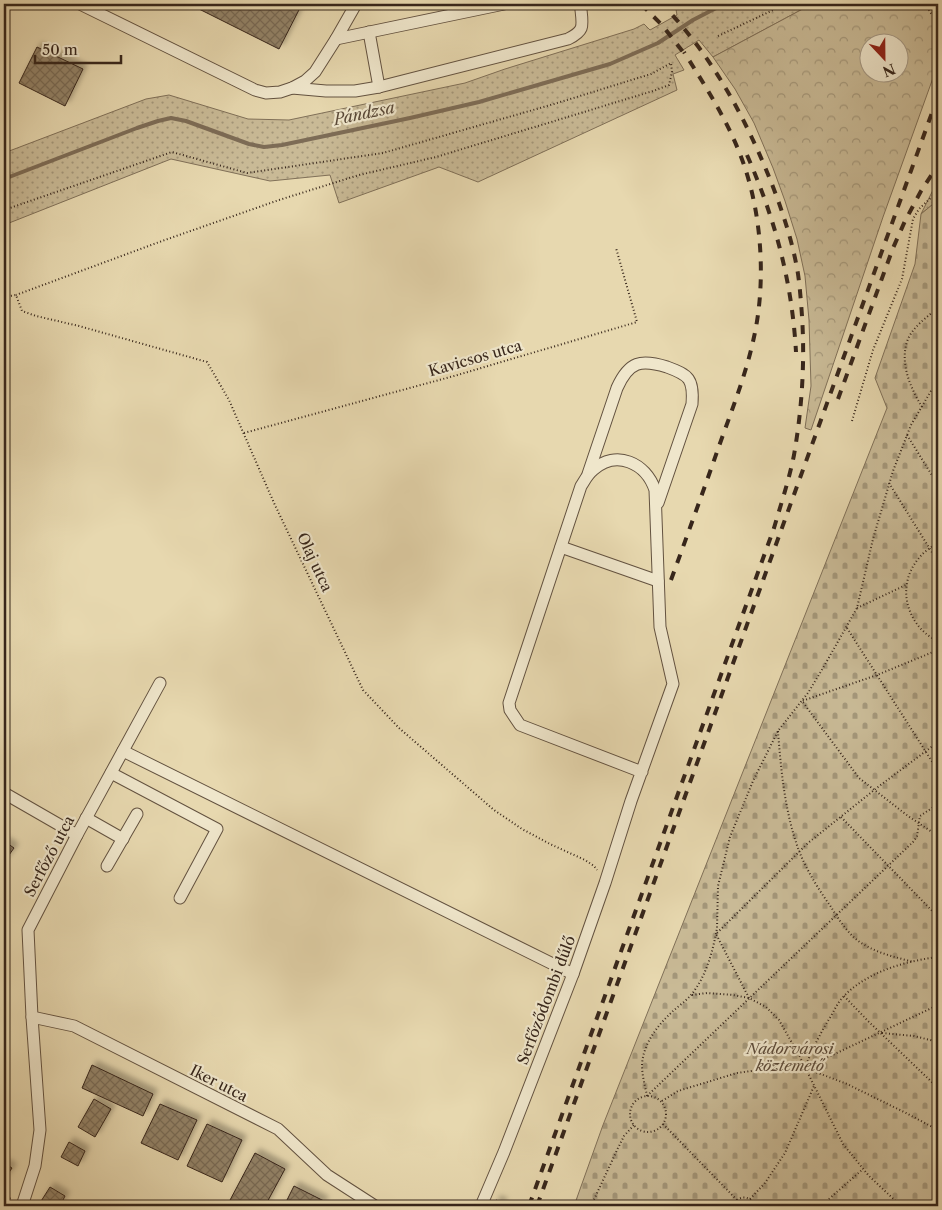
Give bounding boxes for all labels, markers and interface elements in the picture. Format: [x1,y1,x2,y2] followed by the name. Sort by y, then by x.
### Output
[35,32,121,64] scale bar
[860,32,910,82] north arrow
[42,40,78,59] text: 50 m
[880,59,898,81] text: N
[330,97,397,130] water label: Pándzsa
[426,336,524,380] street label: Kavicsos utca
[293,529,337,595] street label: Olaj utca
[20,812,78,900] street label: Serfőző utca
[513,933,579,1067] street label: Serfőződombi dűlő
[746,1039,835,1075] park label: Nádorvárosi köztemető
[187,1060,251,1106] street label: Iker utca

